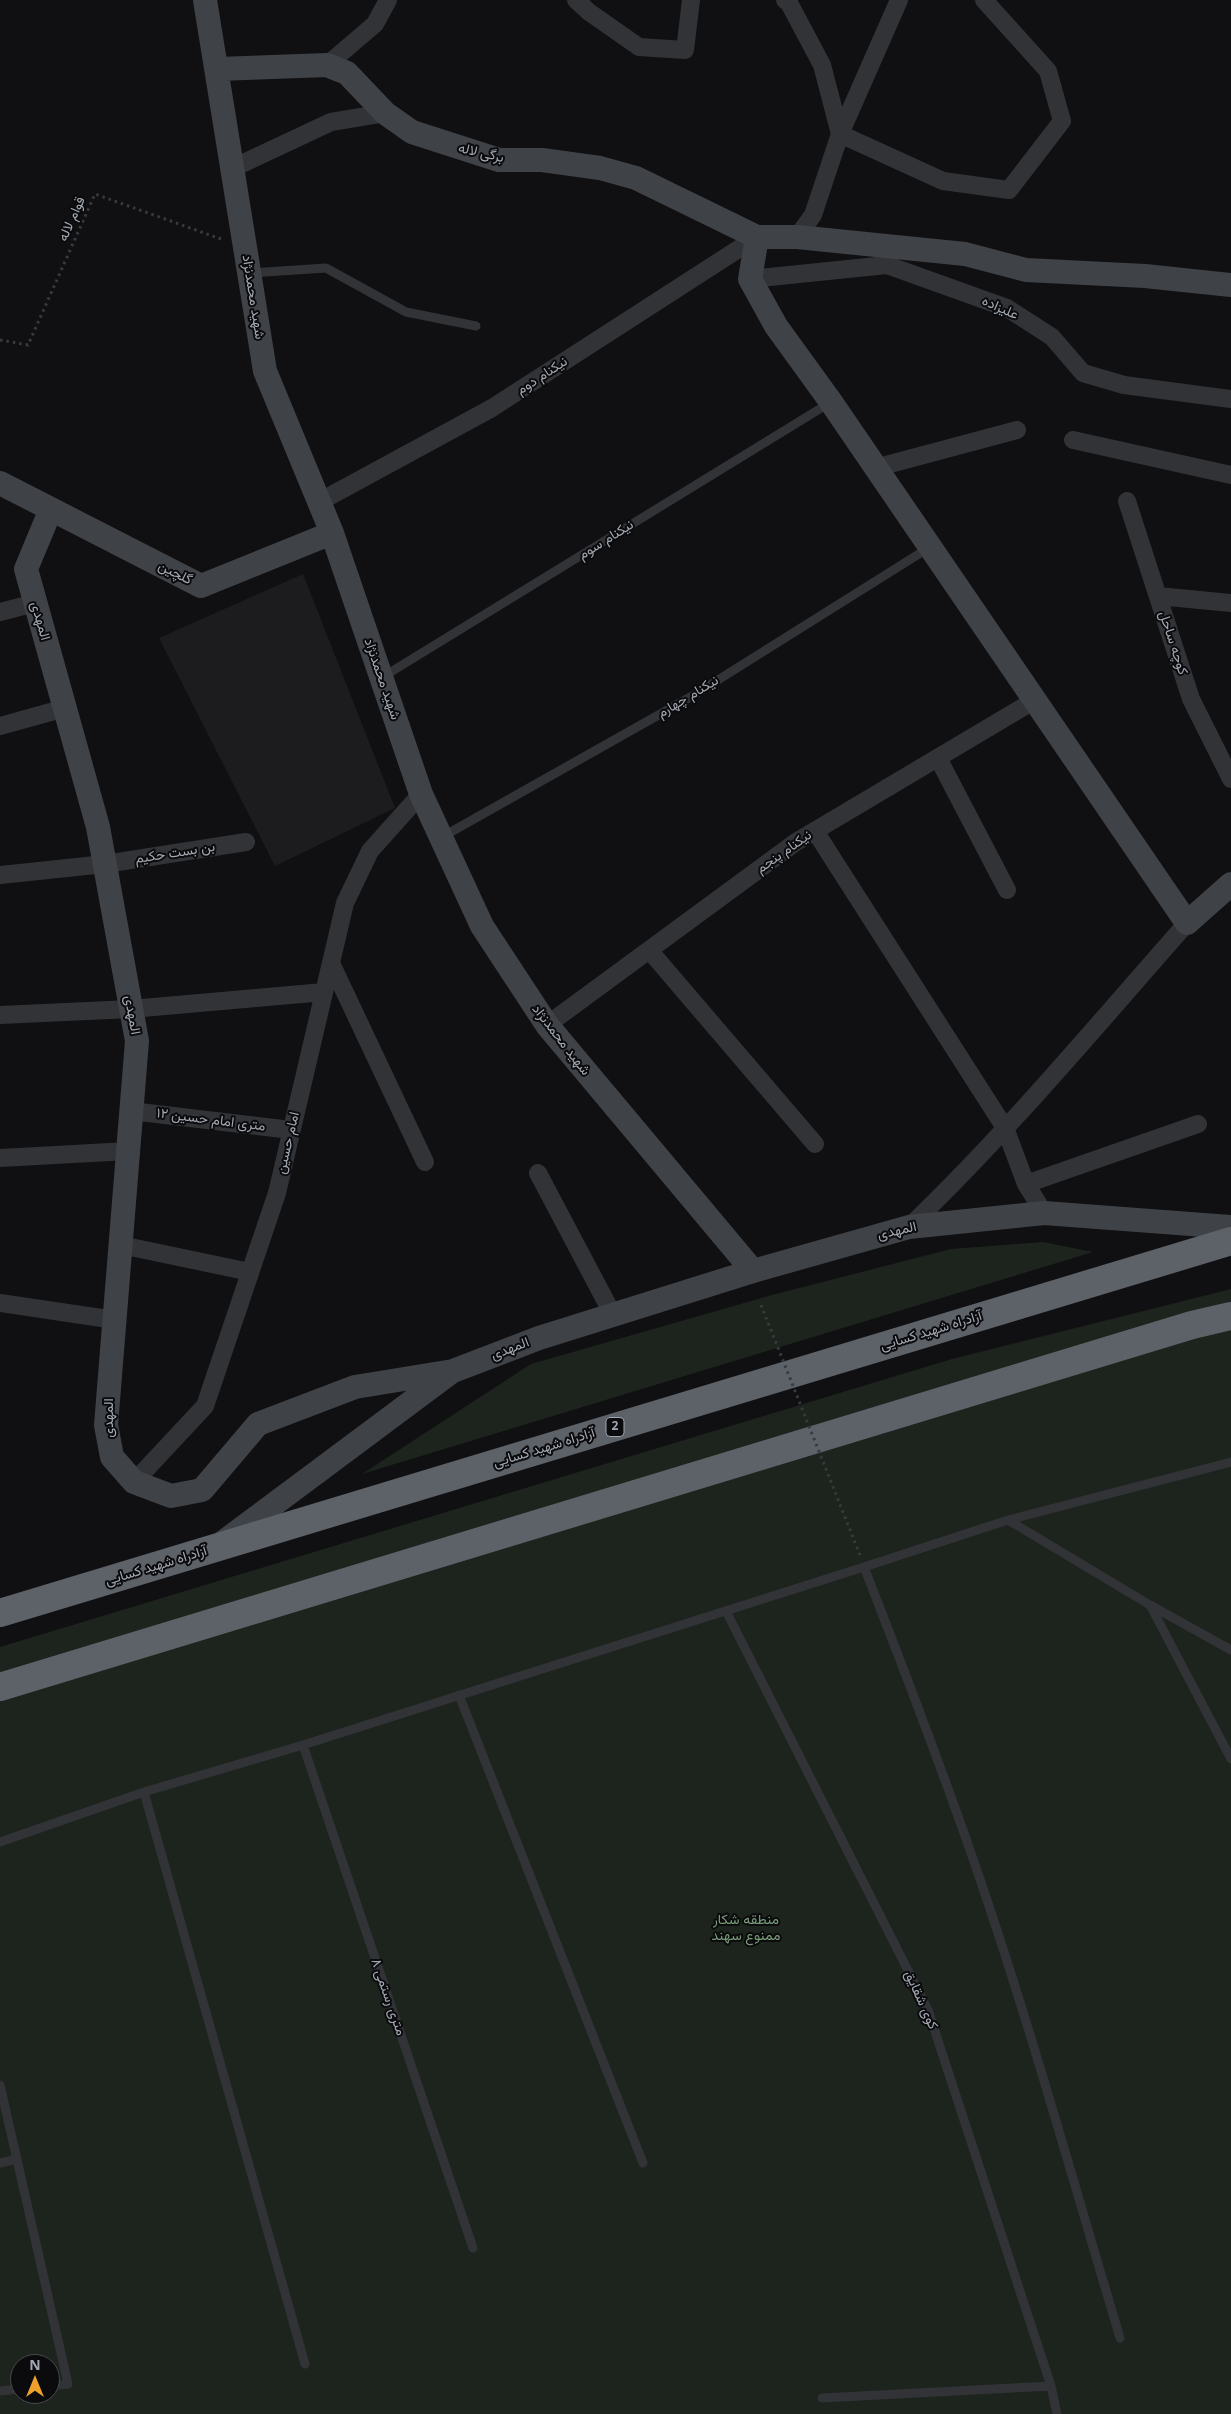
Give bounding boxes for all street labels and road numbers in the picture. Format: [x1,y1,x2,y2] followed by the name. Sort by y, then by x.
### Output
[456,140,506,166] street label: برگی لاله
[55,194,89,244] street label: قوام لاله
[238,253,268,341] street label: شهید محمدنژاد
[979,293,1021,323] street label: علیزاده
[513,353,571,399] street label: نیکنام دوم
[575,516,637,564] street label: نیکنام سوم
[155,557,195,589] street label: گلچین
[26,600,54,642] street label: المهدی
[1155,609,1191,677] street label: کوچه ساحل
[360,636,404,722] street label: شهید محمدنژاد
[654,672,722,722] street label: نیکنام چهارم
[753,827,815,877] street label: نیکنام پنجم
[134,838,216,868] street label: بن بست حکیم
[120,994,144,1036] street label: المهدی
[528,1001,594,1079] street label: شهید محمدنژاد
[156,1105,266,1135] street label: ۱۲ متری امام حسین
[273,1110,303,1176] street label: امام حسین
[876,1218,918,1244] street label: المهدی
[878,1308,984,1354] street label: آزادراه شهید کسایی
[489,1334,531,1364] street label: المهدی
[101,1398,117,1438] street label: المهدی
[606,1418,624,1436] road number: 2
[491,1425,597,1471] street label: آزادراه شهید کسایی
[103,1543,209,1589] street label: آزادراه شهید کسایی
[367,1956,409,2038] street label: ۸ متری رستمی
[901,1968,941,2032] street label: کوی شقایق

